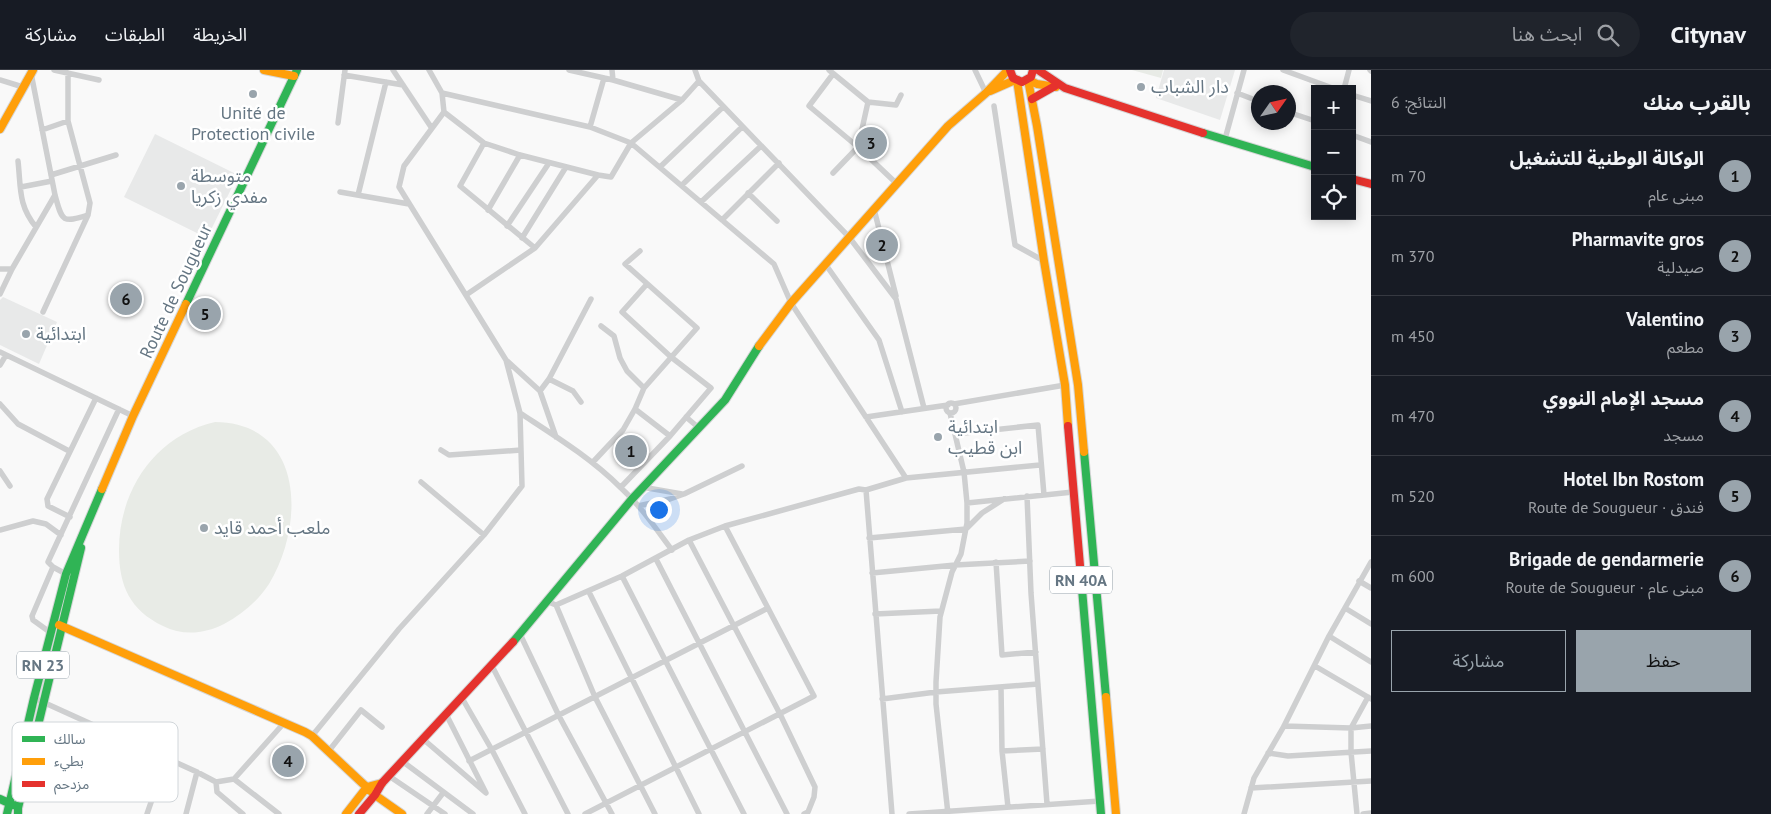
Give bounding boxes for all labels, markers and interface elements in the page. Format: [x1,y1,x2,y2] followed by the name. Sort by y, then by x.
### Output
[1290,12,1640,57] search box
[1670,19,1746,50] text: Citynav
[1594,21,1622,49] icon: search
[1512,22,1582,46] text: ابحث هنا
[25,23,77,46] text: مشاركة
[105,23,165,46] text: الطبقات
[193,23,247,46] text: الخريطة
[1151,75,1229,98] place label: دار الشباب
[1135,81,1147,93] marker: دار الشباب
[1251,85,1296,130] north arrow
[1311,85,1356,220] map controls
[1311,85,1356,130] button: +
[247,88,259,100] marker: Unité de Protection civile
[1643,89,1751,116] text: بالقرب منك
[1391,92,1446,112] text: النتائج: 6
[191,101,315,145] place label: Unité de Protection civile
[855,124,887,162] pin: 3
[1311,130,1356,175] button: −
[1510,146,1704,170] text: الوكالة الوطنية للتشغيل
[191,164,268,210] place label: متوسطة مفدي زكريا
[1391,166,1426,186] text: 70 m
[1730,166,1740,186] text: 1
[1311,175,1356,220] button: locate
[175,180,187,192] marker: متوسطة مفدي زكريا
[1648,185,1704,205] text: مبنى عام
[134,220,217,362] street label: Route de Sougueur
[866,226,898,264] pin: 2
[1572,227,1704,251] text: Pharmavite gros
[1391,246,1434,266] text: 370 m
[1730,246,1740,266] text: 2
[1657,257,1704,277] text: صيدلية
[110,280,142,318] pin: 6
[189,295,221,333] pin: 5
[1626,307,1704,331] text: Valentino
[36,322,86,345] place label: ابتدائية
[1391,326,1434,346] text: 450 m
[1730,326,1740,346] text: 3
[20,328,32,340] marker: ابتدائية
[1667,337,1704,357] text: مطعم
[1543,386,1704,410] text: مسجد الإمام النووي
[1391,406,1434,426] text: 470 m
[1730,406,1740,426] text: 4
[948,415,1022,459] place label: ابتدائية ابن قطيب
[1663,425,1704,445] text: مسجد
[932,431,944,443] marker: ابتدائية ابن قطيب
[615,432,647,470] pin: 1
[1563,467,1704,491] text: Hotel Ibn Rostom
[1391,486,1434,506] text: 520 m
[1730,486,1740,506] text: 5
[646,497,672,523] your location
[1528,497,1704,517] text: فندق · Route de Sougueur
[214,516,331,539] place label: ملعب أحمد قايد
[198,522,210,534] marker: ملعب أحمد قايد
[1509,547,1704,571] text: Brigade de gendarmerie
[1050,566,1112,594] road number: RN 40A
[1391,566,1434,586] text: 600 m
[1730,566,1740,586] text: 6
[1506,577,1704,597] text: مبنى عام · Route de Sougueur
[1391,630,1566,692] button: مشاركة
[1576,630,1751,692] button: حفظ
[17,652,69,678] road number: RN 23
[12,722,178,802] legend
[54,730,86,748] text: سالك
[272,742,304,780] pin: 4
[54,752,84,772] text: بطيء
[54,775,89,795] text: مزدحم

